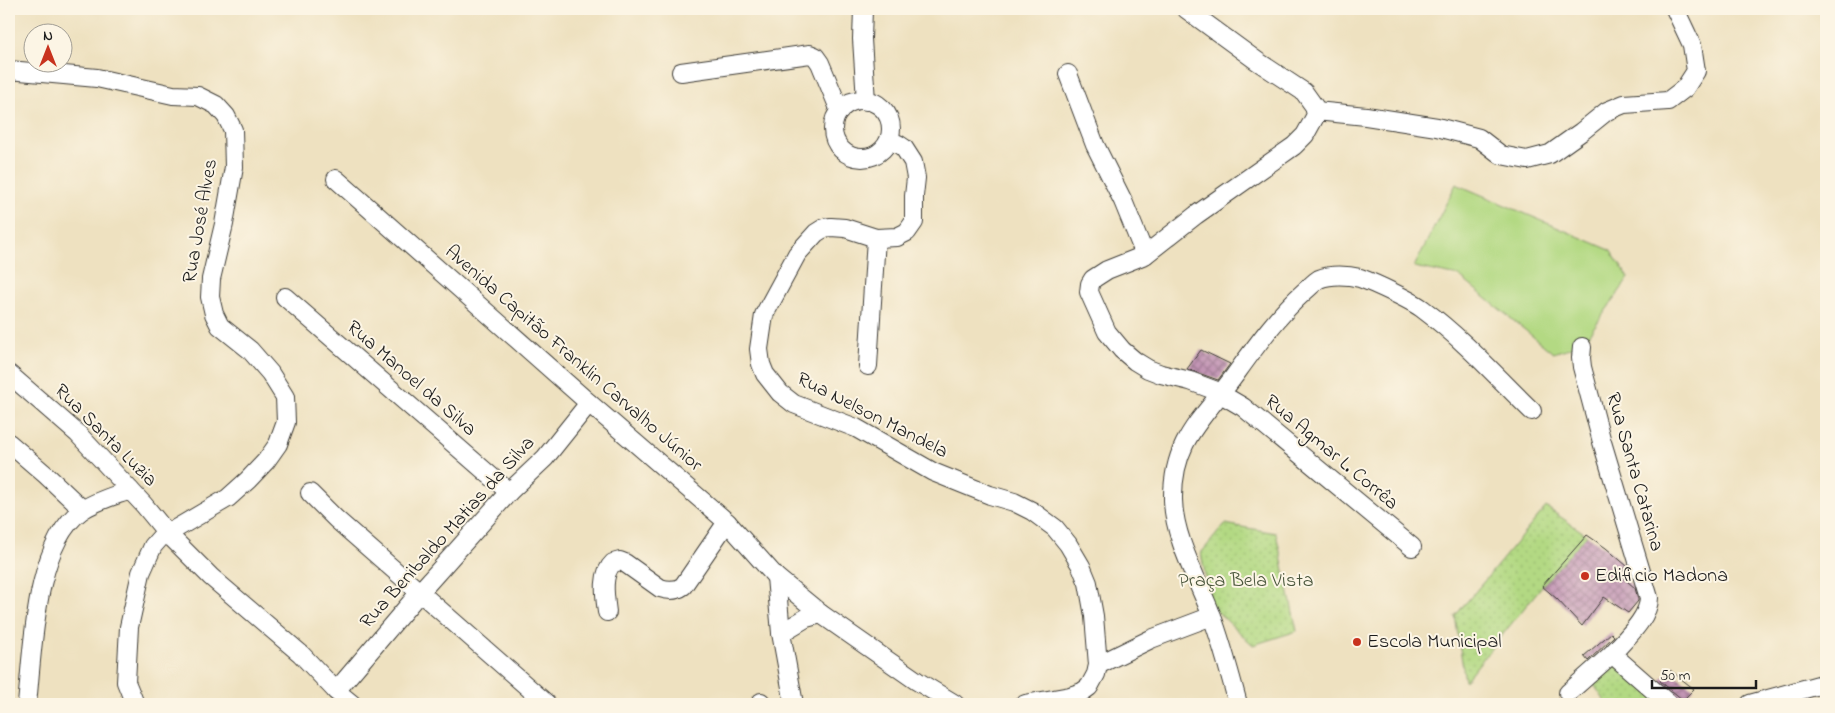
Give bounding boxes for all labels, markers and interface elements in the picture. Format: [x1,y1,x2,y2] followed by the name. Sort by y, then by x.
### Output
[22,22,72,72] north arrow
[43,26,53,47] text: N
[176,157,226,285] street label: Rua José Alves
[438,239,709,480] street label: Avenida Capitão Franklin Carvalho Júnior
[340,314,482,444] street label: Rua Manoel da Silva
[791,365,953,467] street label: Rua Nelson Mandela
[47,378,163,494] street label: Rua Santa Luzia
[1257,388,1404,519] street label: Rua Agmar L. Corrêa
[1597,389,1671,555] street label: Rua Santa Catarina
[354,430,542,636] street label: Rua Benibaldo Matias da Silva
[1595,562,1728,591] place label: Edificio Madona
[1178,567,1314,596] park label: Praça Bela Vista
[1579,570,1591,582] marker: Edificio Madona
[1367,628,1502,657] place label: Escola Municipal
[1351,636,1363,648] marker: Escola Municipal
[1652,658,1756,690] scale bar
[1660,665,1691,687] text: 50 m

